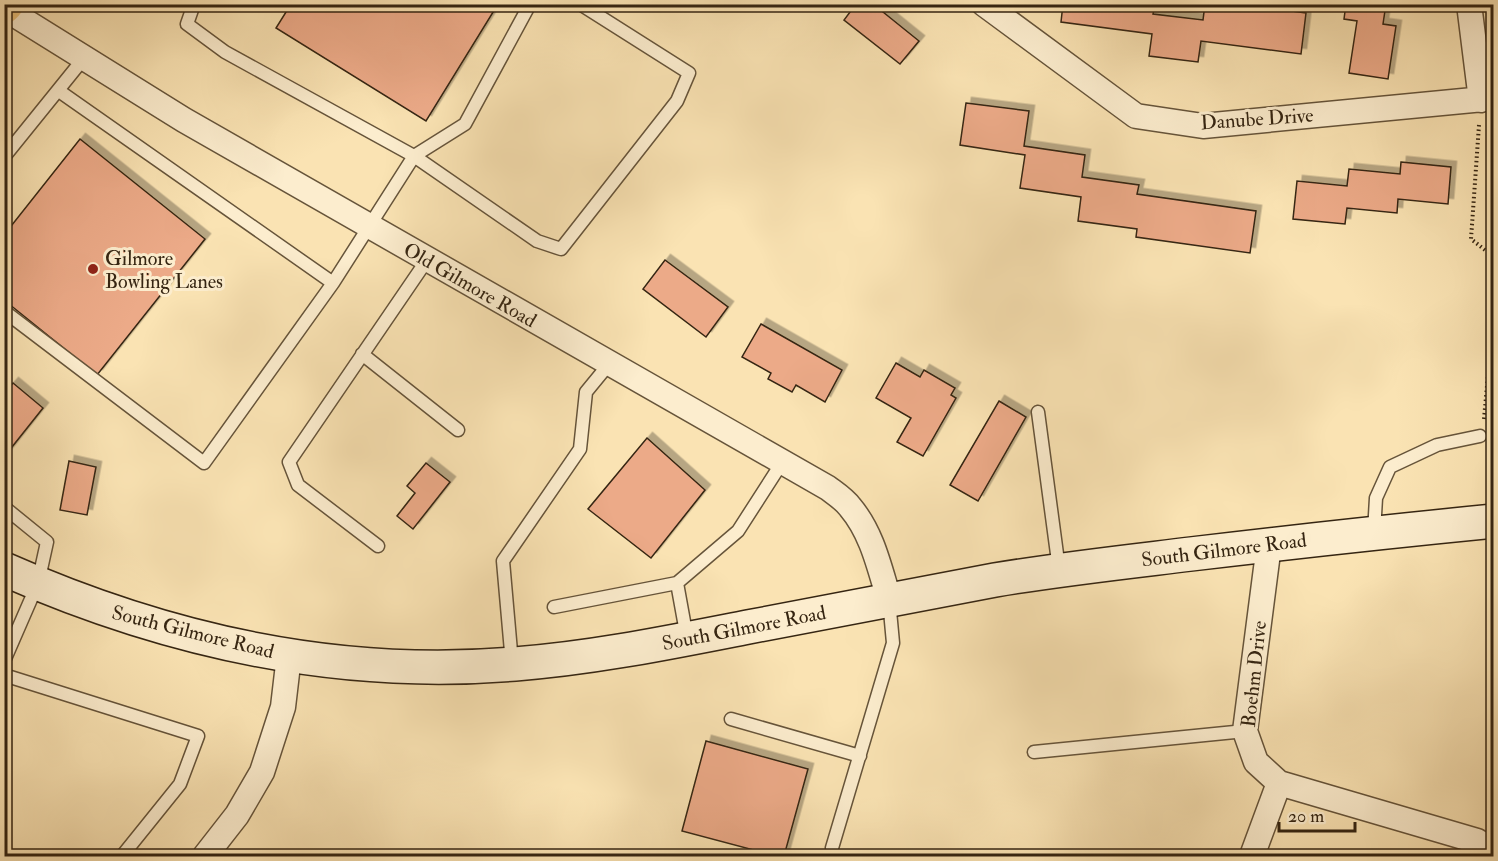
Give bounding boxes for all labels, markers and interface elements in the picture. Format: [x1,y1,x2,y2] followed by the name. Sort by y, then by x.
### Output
[1200,103,1314,135] street label: Danube Drive
[399,237,541,333] street label: Old Gilmore Road
[105,246,223,294] place label: Gilmore Bowling Lanes
[86,262,100,276] marker: Gilmore Bowling Lanes
[1140,527,1308,573] street label: South Gilmore Road
[109,600,277,664] street label: South Gilmore Road
[660,600,828,656] street label: South Gilmore Road
[1236,619,1272,729] street label: Boehm Drive
[1279,795,1356,833] scale bar
[1288,805,1324,828] text: 20 m

